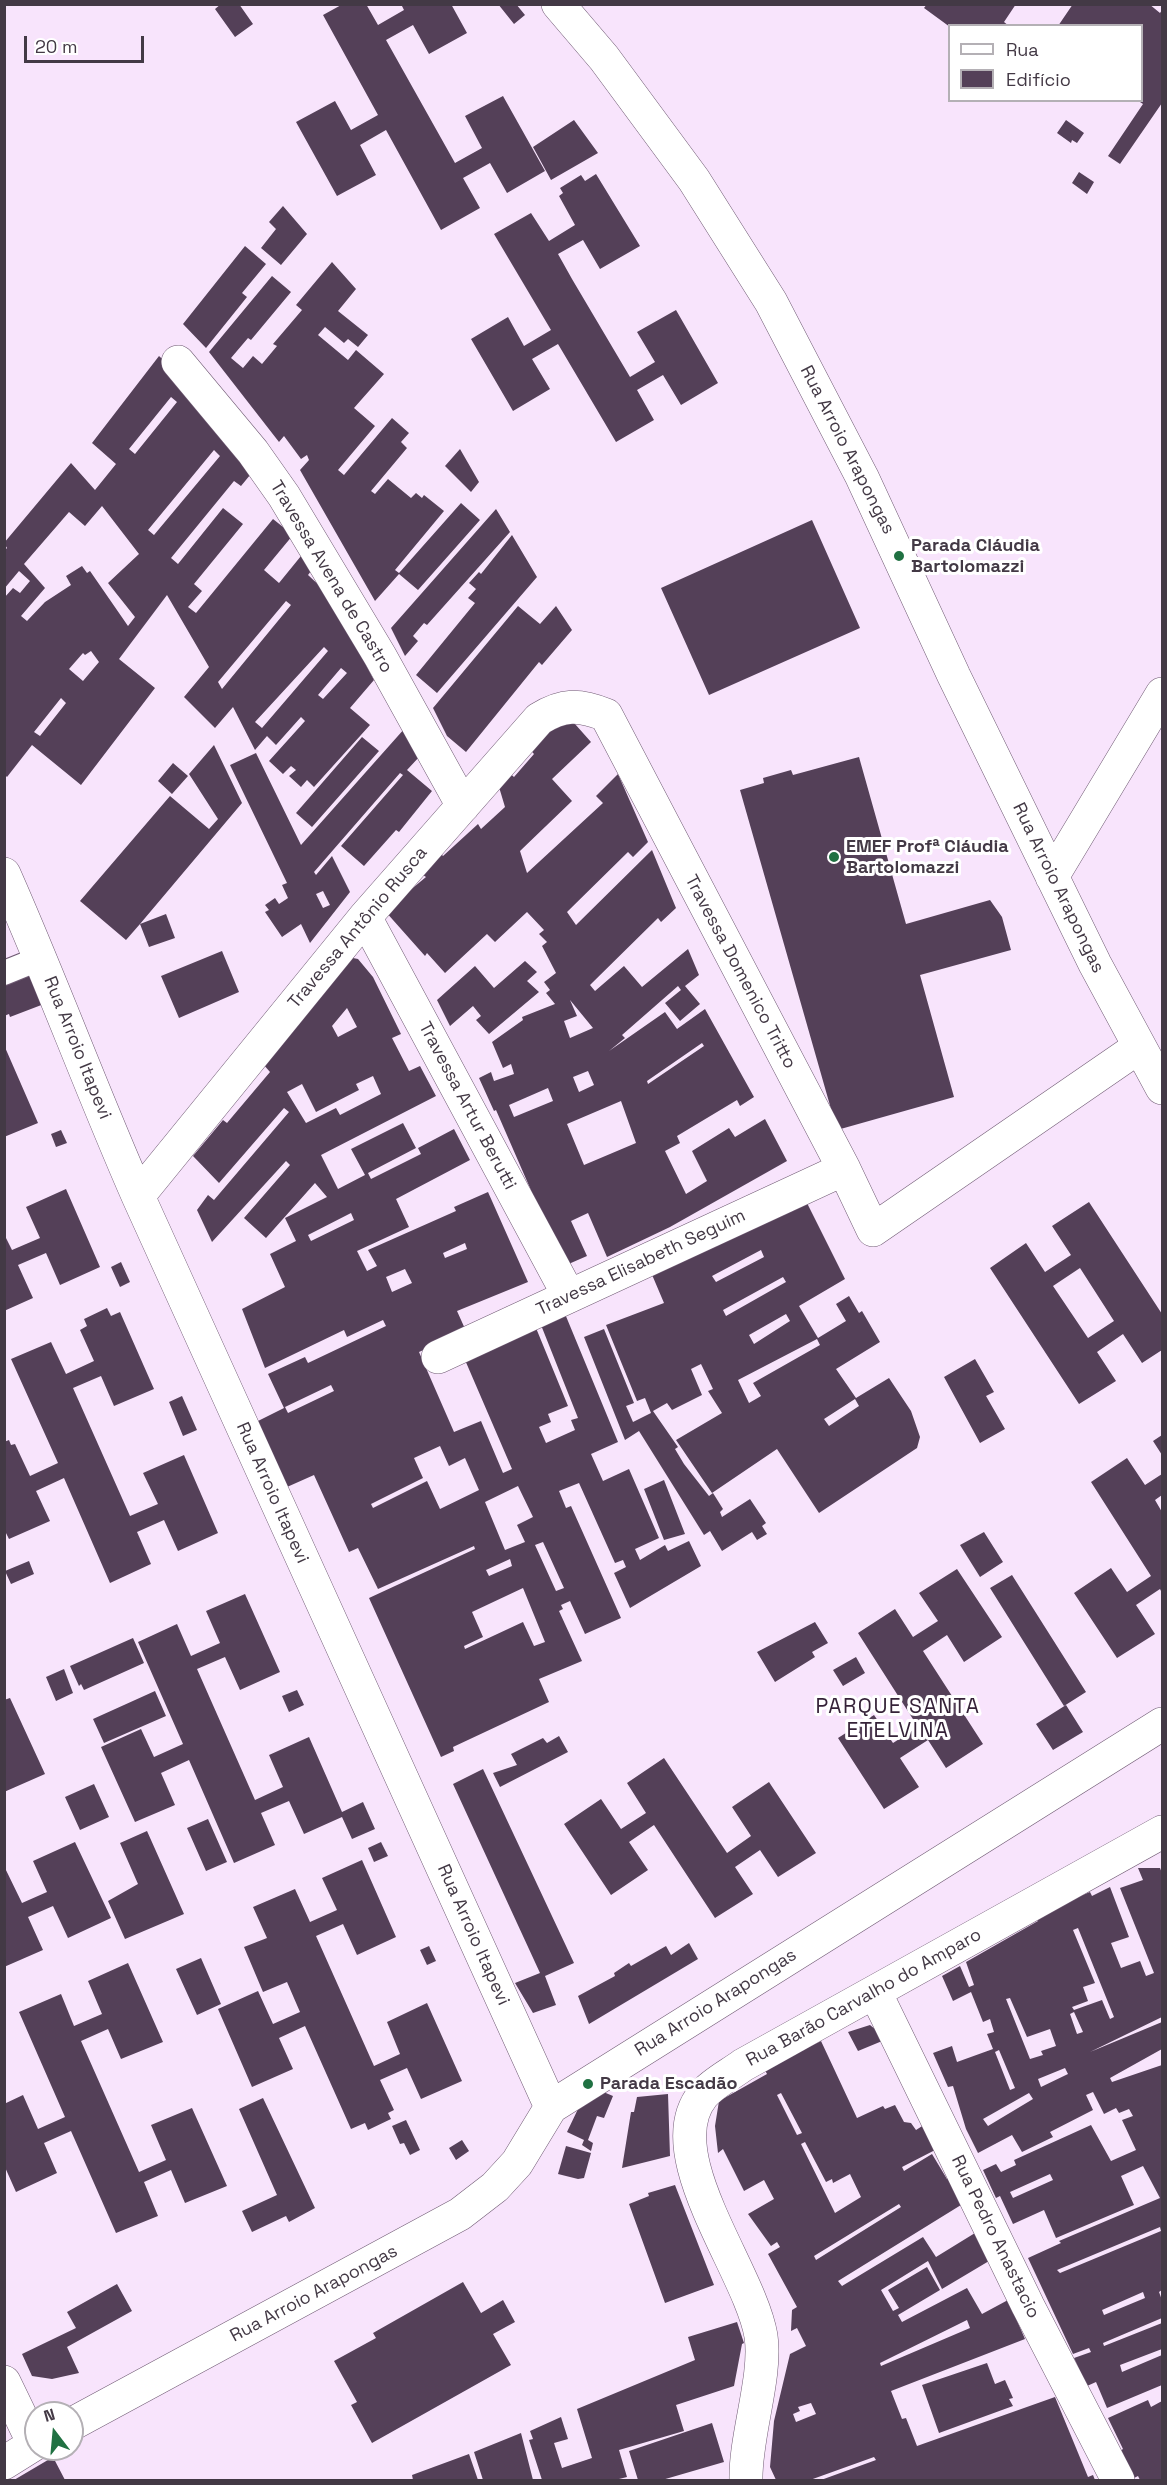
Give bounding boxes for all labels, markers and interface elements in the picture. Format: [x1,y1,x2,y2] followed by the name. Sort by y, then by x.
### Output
[27,24,147,62] scale bar
[948,24,1143,102] legend
[35,35,78,58] text: 20 m
[1006,38,1039,61] text: Rua
[1006,68,1071,91] text: Edifício
[795,362,899,538] street label: Rua Arroio Arapongas
[265,477,397,677] street label: Travessa Avena de Castro
[911,535,1040,578] place label: Parada Cláudia Bartolomazzi
[892,549,906,563] marker: Parada Cláudia Bartolomazzi
[1007,799,1109,977] street label: Rua Arroio Arapongas
[846,836,1009,878] place label: EMEF Profª Cláudia Bartolomazzi
[284,843,432,1013] street label: Travessa Antônio Rusca
[827,850,841,864] marker: EMEF Profª Cláudia Bartolomazzi
[680,871,800,1073] street label: Travessa Domenico Tritto
[38,973,116,1123] street label: Rua Arroio Itapevi
[414,1018,520,1194] street label: Travessa Artur Berutti
[533,1205,749,1321] street label: Travessa Elisabeth Seguim
[231,1419,313,1567] street label: Rua Arroio Itapevi
[815,1694,981,1744] district label: PARQUE SANTA ETELVINA
[432,1861,514,2009] street label: Rua Arroio Itapevi
[743,1924,985,2072] street label: Rua Barão Carvalho do Amparo
[631,1944,801,2062] street label: Rua Arroio Arapongas
[600,2073,738,2095] place label: Parada Escadão
[581,2077,595,2091] marker: Parada Escadão
[946,2152,1044,2322] street label: Rua Pedro Anastacio
[227,2241,401,2347] street label: Rua Arroio Arapongas
[24,2401,84,2461] north arrow
[41,2404,57,2427] text: N

